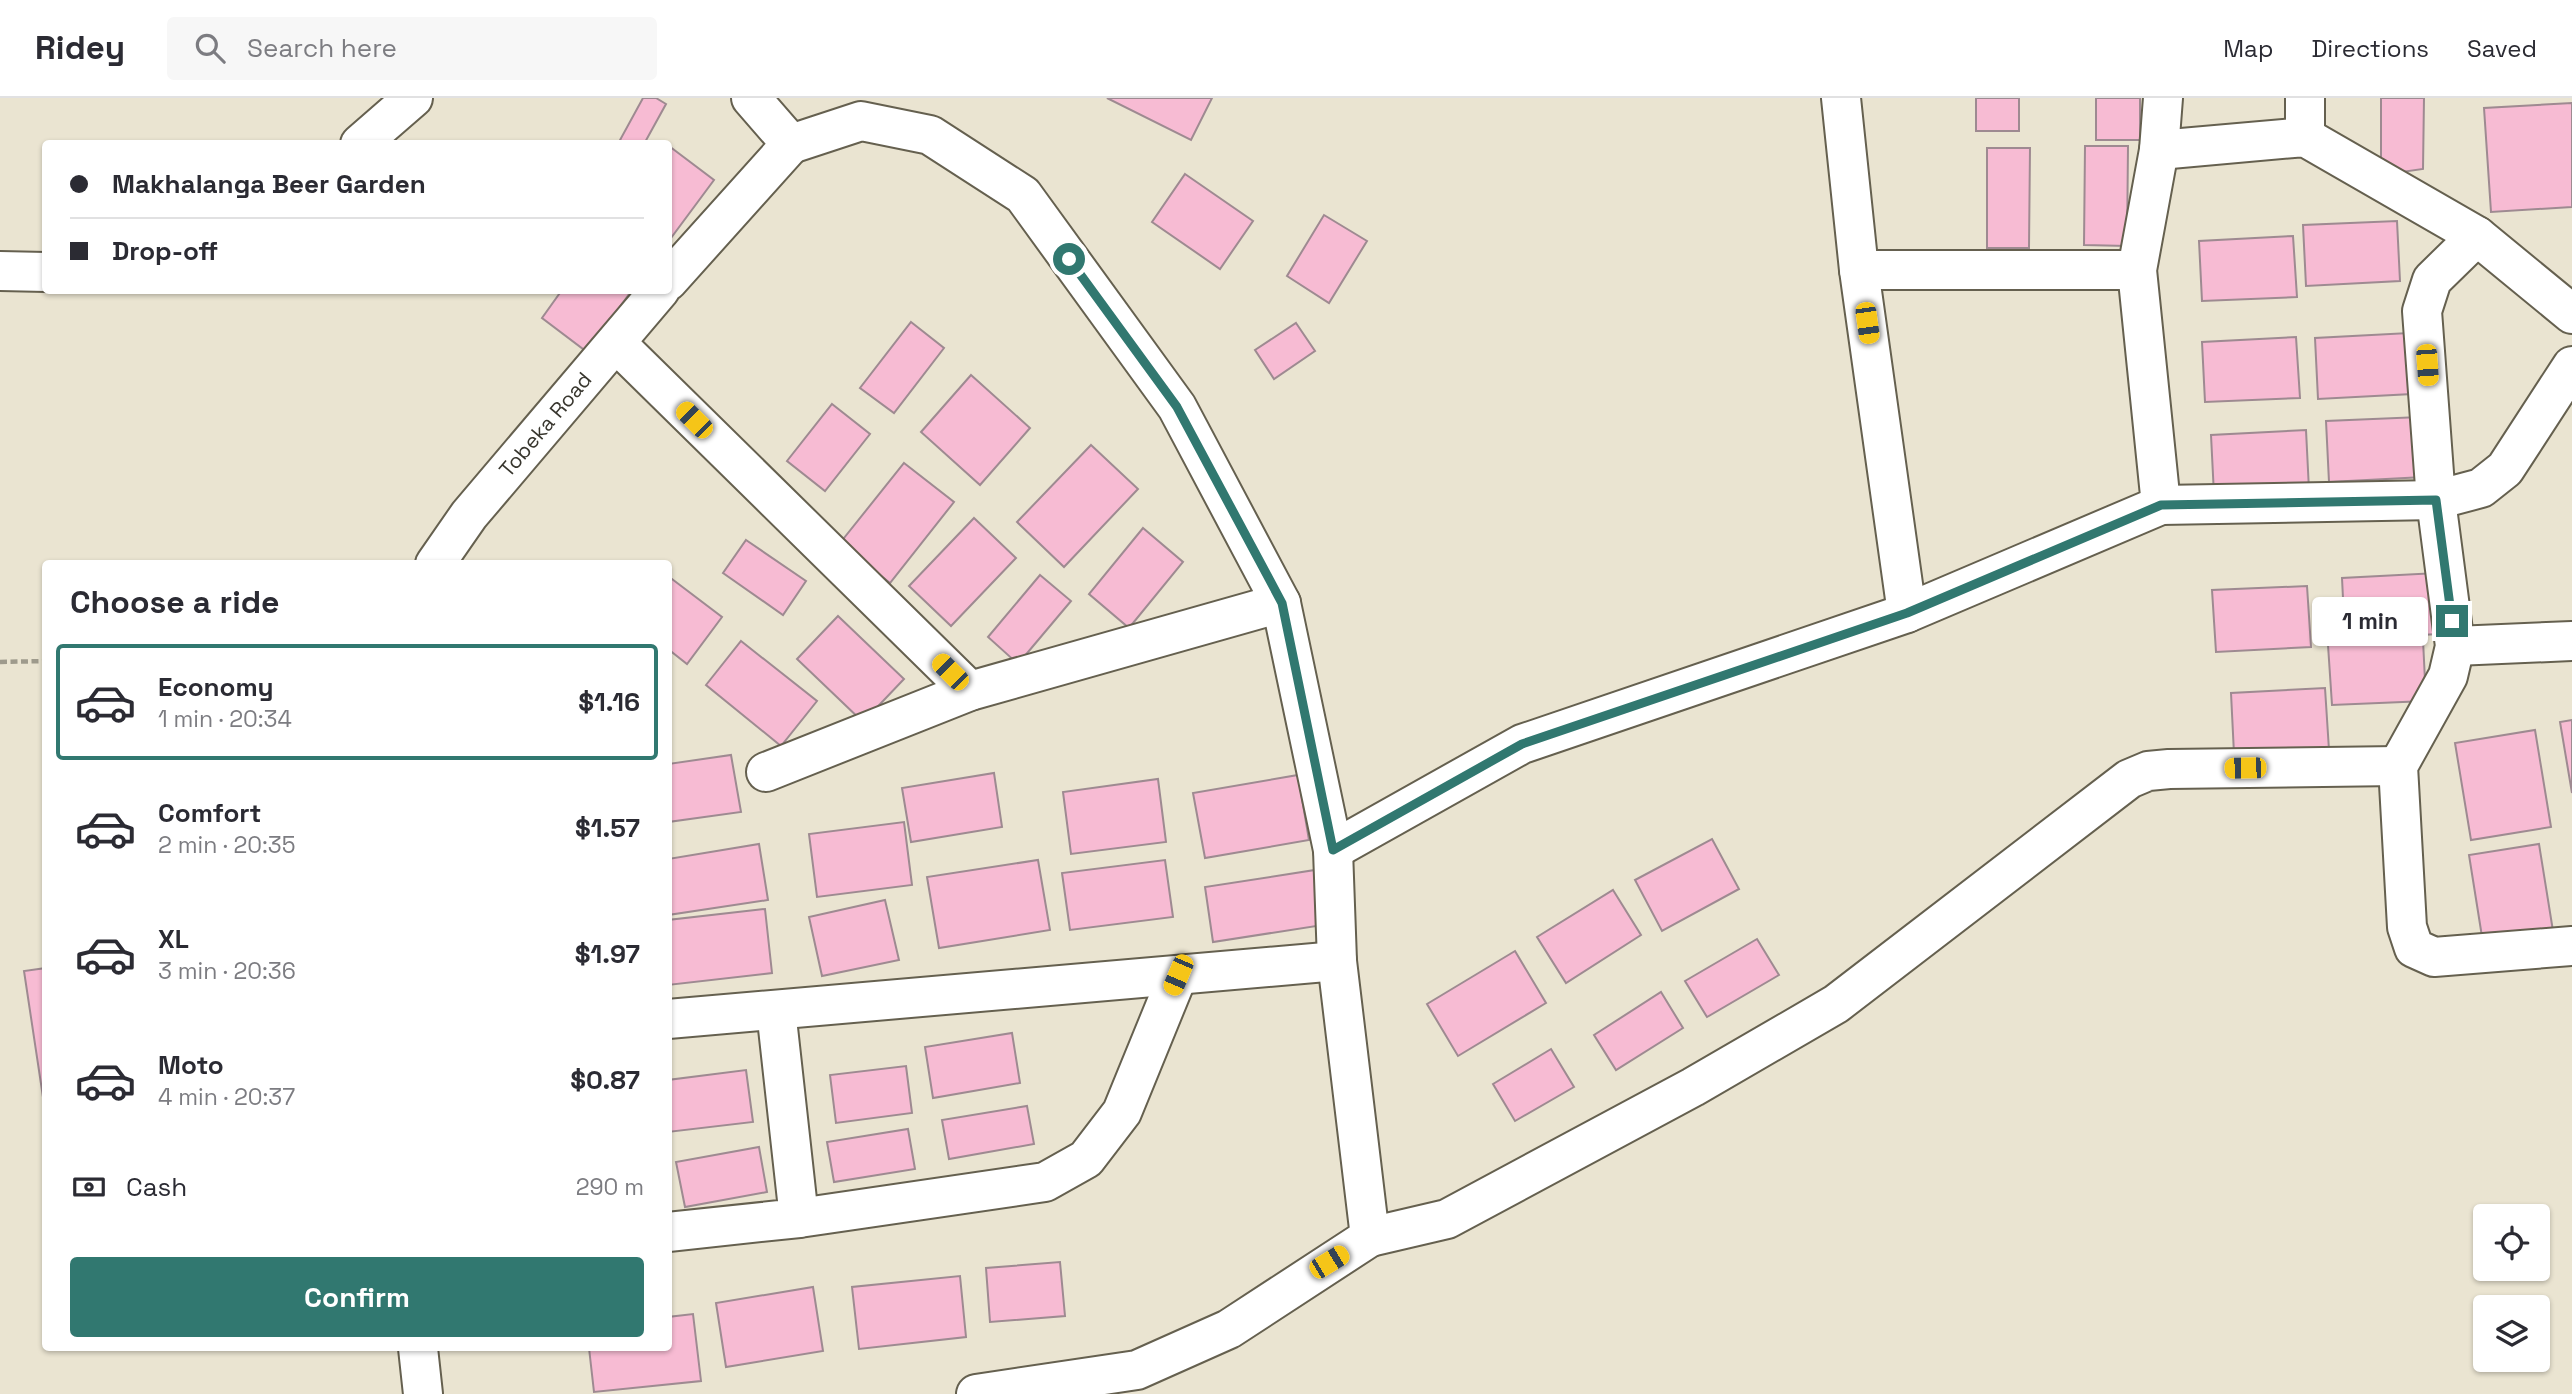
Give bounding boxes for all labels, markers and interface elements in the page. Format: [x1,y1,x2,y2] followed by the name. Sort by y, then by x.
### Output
[167,17,657,80] search box
[35,27,125,69] text: Ridey
[191,29,229,67] icon: search
[247,31,397,65] text: Search here
[2223,33,2273,64] text: Map
[2311,33,2429,64] text: Directions
[2467,33,2537,64] text: Saved
[112,167,426,201] text: Makhalanga Beer Garden
[112,234,218,268] text: Drop-off
[1053,243,1085,275] route start
[1854,301,1881,345] car
[2416,343,2439,387] car
[493,366,597,482] street label: Tobeka Road
[672,398,717,442] car
[70,582,280,622] text: Choose a ride
[2312,596,2428,646] callout: 1 min
[2436,605,2468,637] route end
[2342,606,2398,636] text: 1 min
[928,650,973,694] car
[158,670,274,704] text: Economy
[74,671,137,734] icon: car
[578,685,640,719] text: $1.16
[158,704,292,734] text: 1 min · 20:34
[2224,757,2267,779] car
[158,796,261,830] text: Comfort
[74,797,137,860] icon: car
[575,811,640,845] text: $1.57
[158,830,296,860] text: 2 min · 20:35
[158,922,189,956] text: XL
[74,923,137,986] icon: car
[575,937,640,971] text: $1.97
[1161,952,1196,998] car
[158,956,296,986] text: 3 min · 20:36
[158,1048,224,1082] text: Moto
[74,1049,137,1112] icon: car
[570,1063,640,1097] text: $0.87
[158,1082,295,1112] text: 4 min · 20:37
[70,1168,108,1206] icon: cash
[126,1170,187,1204] text: Cash
[576,1172,644,1202] text: 290 m
[2473,1204,2550,1372] map controls
[2473,1204,2550,1281] button: locate
[1306,1242,1353,1282] car
[70,1257,644,1337] button: Confirm
[2473,1295,2550,1372] button: layers

